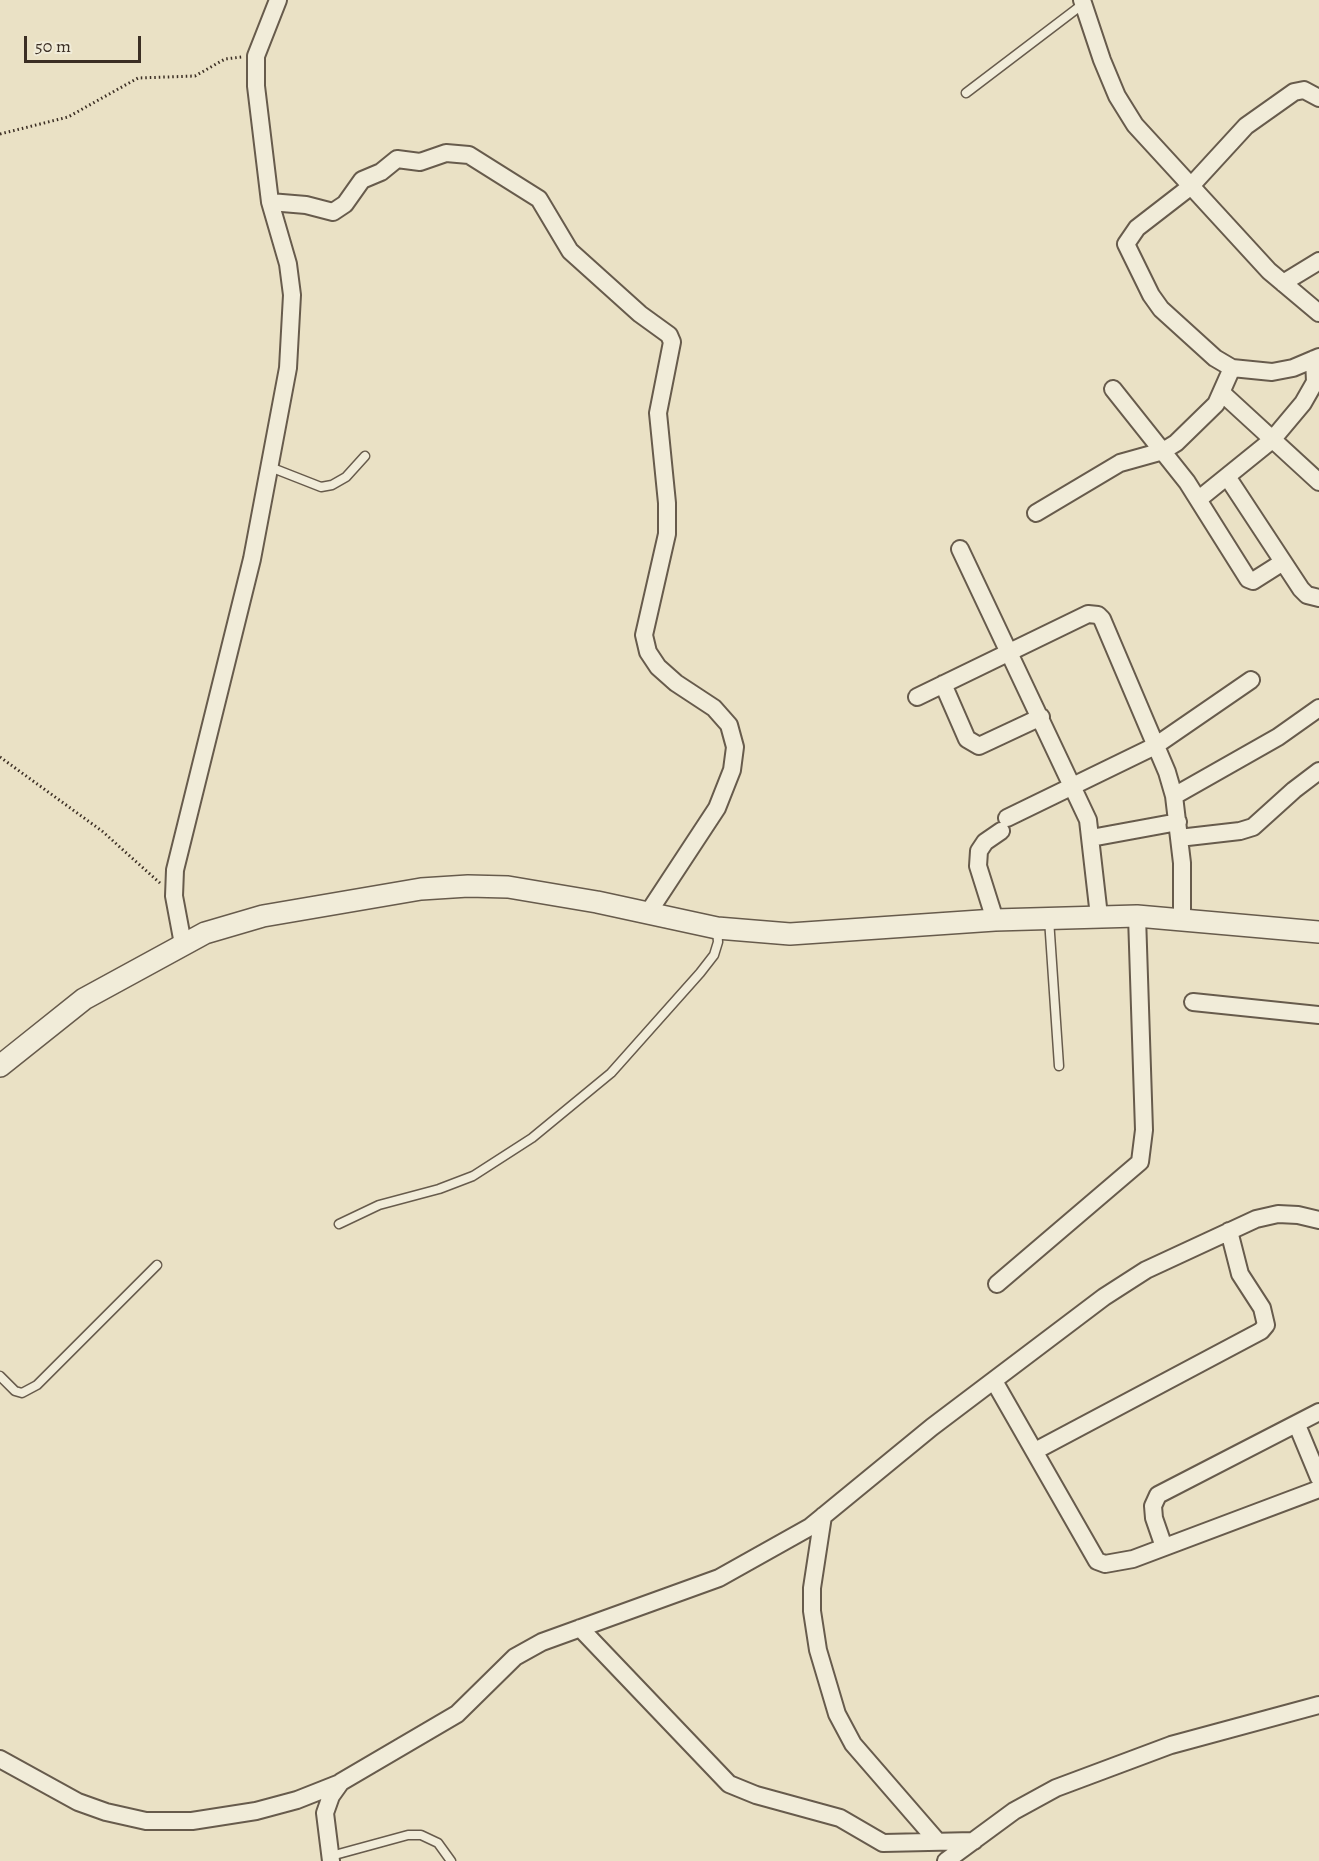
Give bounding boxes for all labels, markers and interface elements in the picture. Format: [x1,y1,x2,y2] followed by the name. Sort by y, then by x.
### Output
[27,24,144,62] scale bar
[35,34,71,58] text: 50 m

